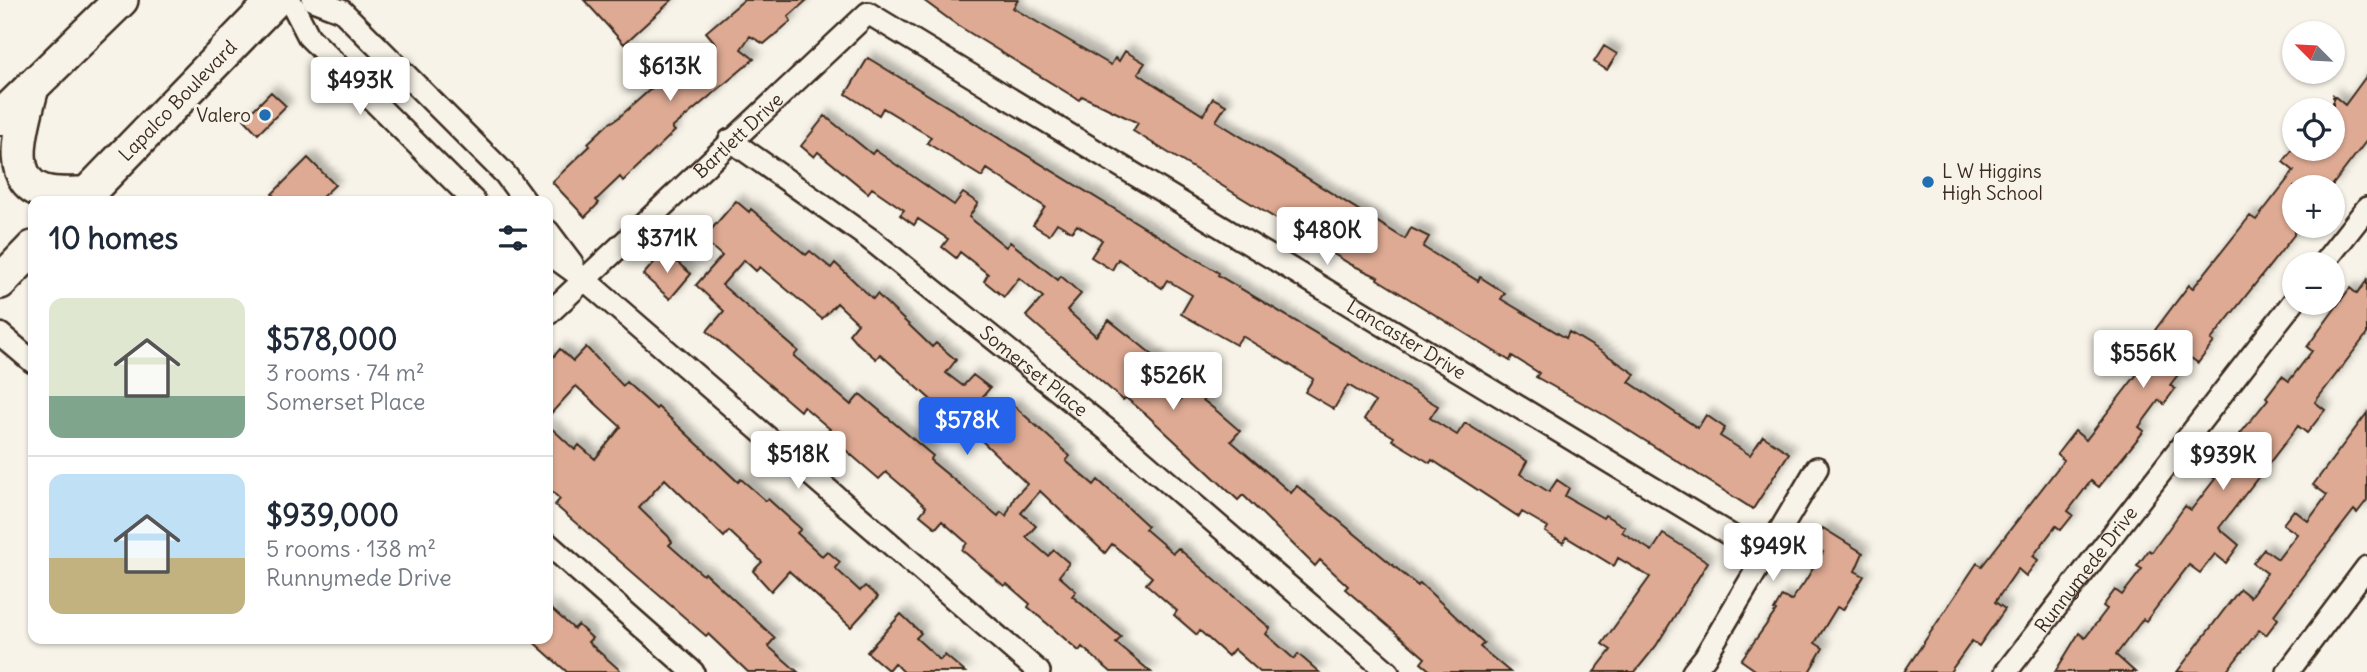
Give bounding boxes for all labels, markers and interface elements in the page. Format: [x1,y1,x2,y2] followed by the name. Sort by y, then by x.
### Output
[2282,21,2345,84] north arrow
[2282,21,2345,315] map controls
[113,35,242,166] street label: Lapalco Boulevard
[621,43,719,103] pin: $613K
[639,51,701,80] text: $613K
[311,58,409,117] pin: $493K
[327,65,393,94] text: $493K
[688,87,788,183] street label: Bartlett Drive
[2282,98,2345,161] button: locate
[196,103,251,127] place label: Valero
[257,107,273,123] marker: Valero
[1942,159,2043,205] place label: L W Higgins High School
[1920,174,1936,190] marker: L W Higgins High School
[2282,175,2345,238] button: +
[1278,208,1376,267] pin: $480K
[1293,215,1361,244] text: $480K
[618,216,716,275] pin: $371K
[49,219,178,257] text: 10 homes
[494,219,532,257] icon: filters
[637,223,697,252] text: $371K
[2282,252,2345,315] button: −
[1343,294,1471,384] street label: Lancaster Drive
[266,320,397,358] text: $578,000
[975,320,1093,422] street label: Somerset Place
[105,326,189,410] icon: home
[2094,330,2192,390] pin: $556K
[2110,338,2176,367] text: $556K
[1124,352,1222,412] pin: $526K
[266,358,425,387] text: 3 rooms · 74 m²
[1140,360,1206,389] text: $526K
[266,387,425,416] text: Somerset Place
[918,398,1016,457] pin: $578K
[935,405,999,434] text: $578K
[749,432,847,491] pin: $518K
[2174,433,2272,492] pin: $939K
[767,439,829,468] text: $518K
[2190,440,2256,469] text: $939K
[266,496,399,534] text: $939,000
[2029,501,2142,637] street label: Runnymede Drive
[105,502,189,586] icon: home
[1724,524,1822,583] pin: $949K
[1740,531,1806,560] text: $949K
[266,534,436,563] text: 5 rooms · 138 m²
[266,563,452,592] text: Runnymede Drive

